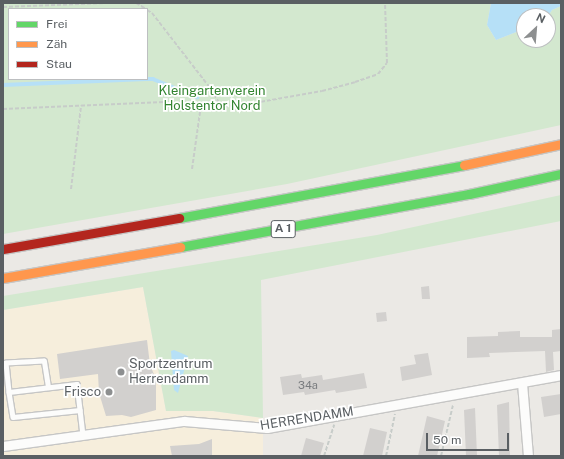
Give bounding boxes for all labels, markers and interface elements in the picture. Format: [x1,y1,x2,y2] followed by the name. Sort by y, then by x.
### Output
[8,8,148,80] legend
[516,8,556,48] north arrow
[534,11,547,25] text: N
[46,17,68,31] text: Frei
[46,37,67,51] text: Zäh
[46,57,72,71] text: Stau
[158,84,266,115] park label: Kleingartenverein Holstentor Nord
[270,219,296,239] road number: A 1
[129,357,213,388] place label: Sportzentrum Herrendamm
[116,367,126,377] marker: Sportzentrum Herrendamm
[298,378,318,392] house number: 34a
[64,384,101,400] place label: Frisco
[104,387,114,397] marker: Frisco
[259,404,355,434] street label: HERRENDAMM
[428,425,511,451] scale bar
[433,433,461,447] text: 50 m

